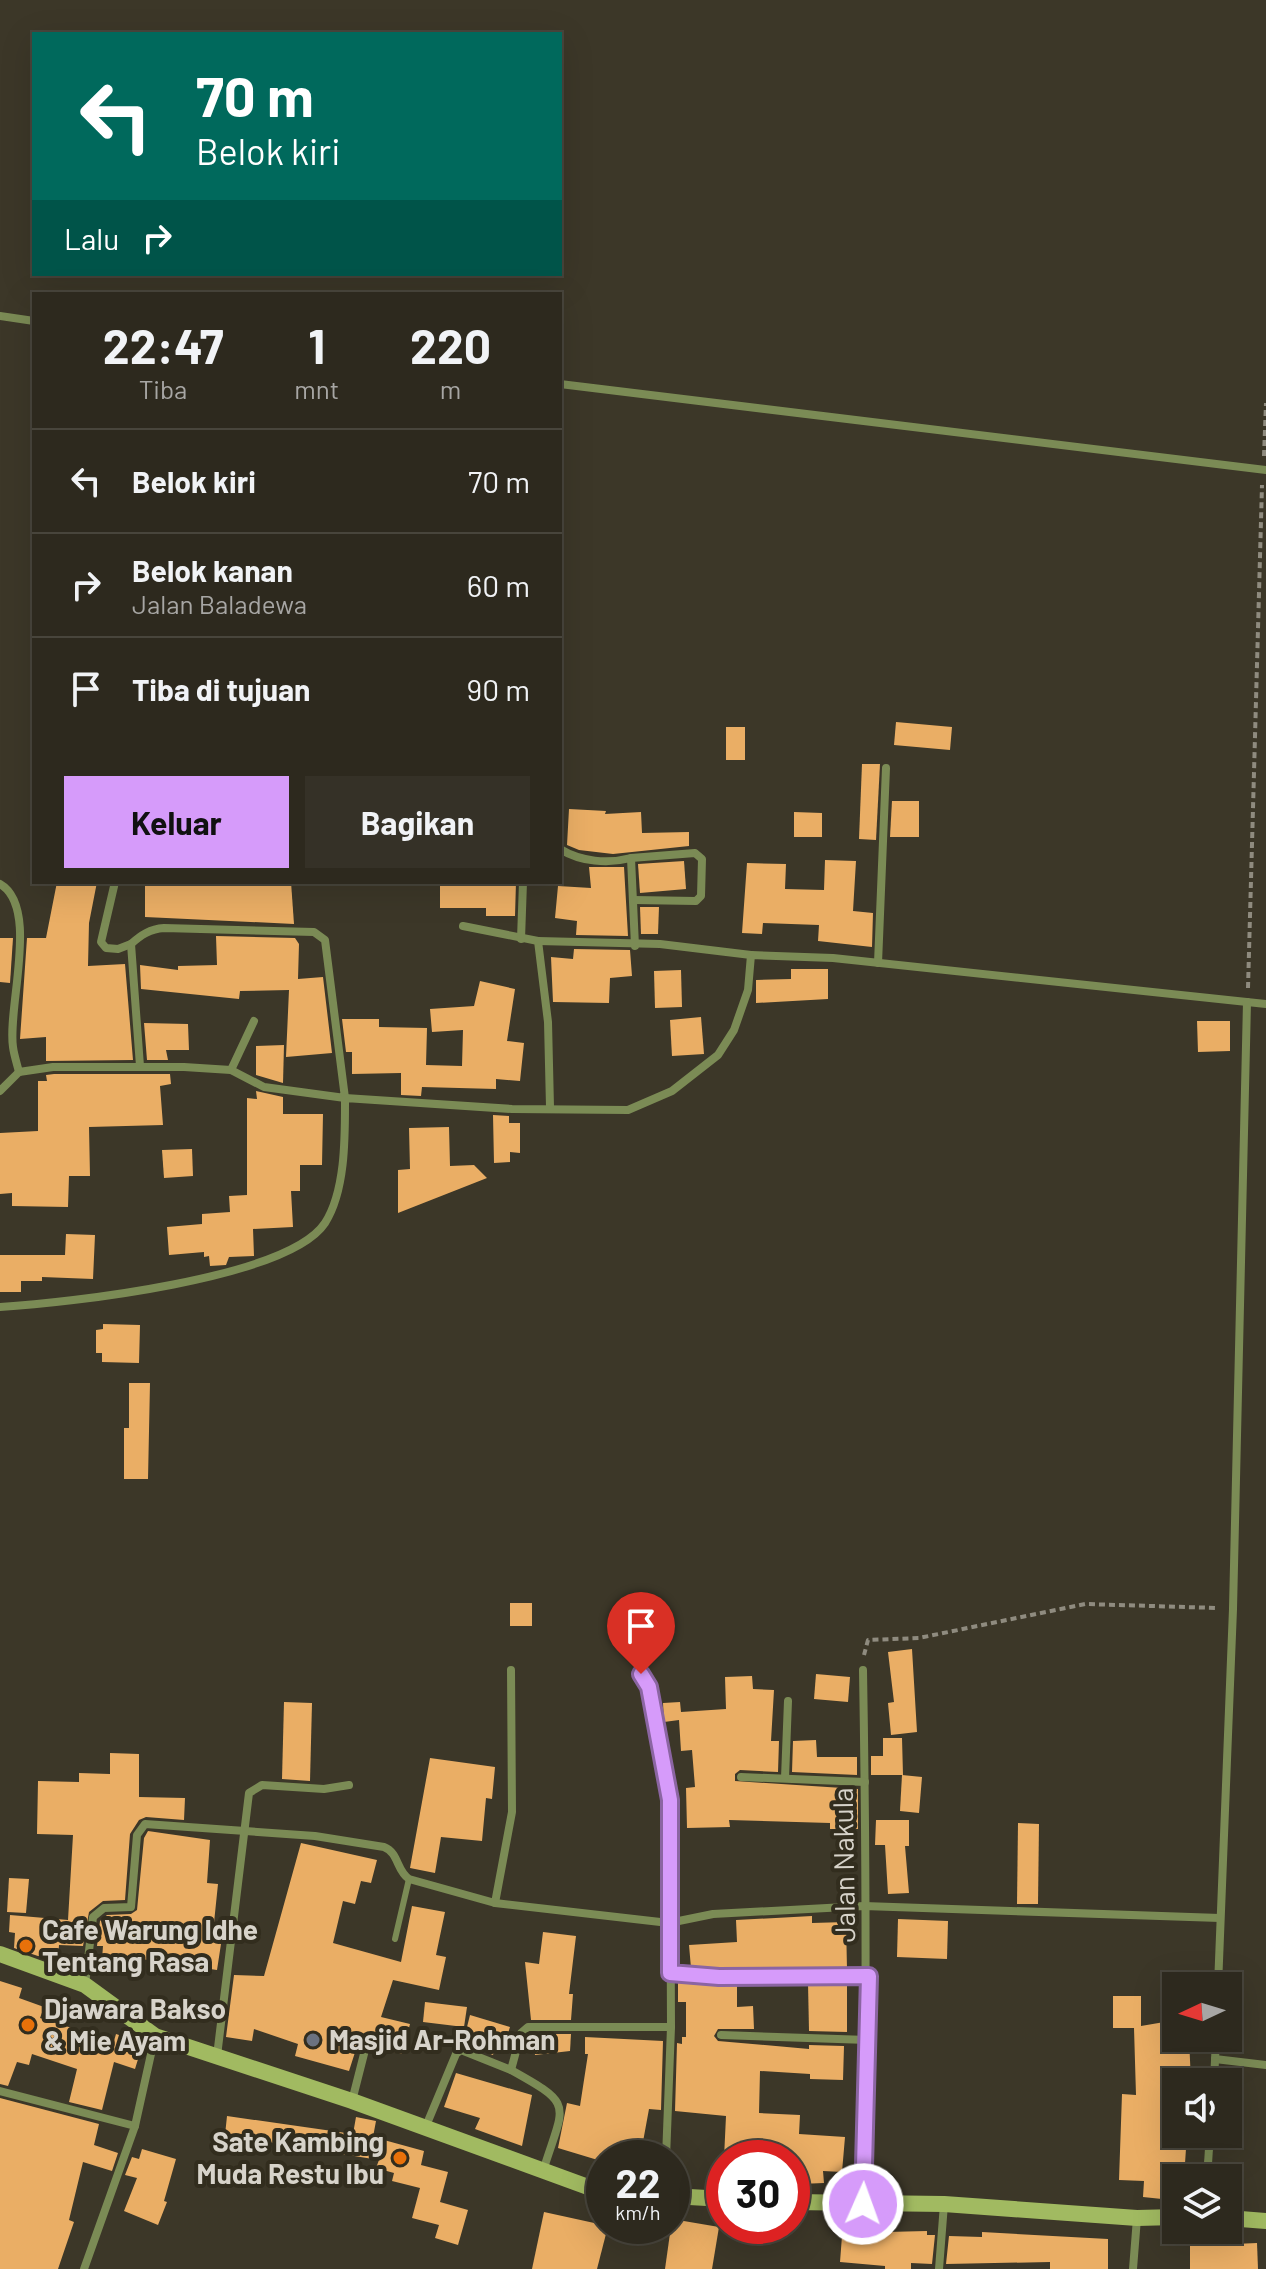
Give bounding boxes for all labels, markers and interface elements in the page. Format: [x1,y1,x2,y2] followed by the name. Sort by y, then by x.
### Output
[196,61,314,128] text: 70 m
[64,64,168,168] icon: left
[196,129,340,172] text: Belok kiri
[135,216,179,260] icon: right
[64,220,119,256] text: Lalu
[103,316,223,374] text: 22:47
[308,316,325,374] text: 1
[410,316,491,374] text: 220
[139,373,187,404] text: Tiba
[294,373,339,404] text: mnt
[440,373,461,404] text: m
[64,459,108,503] icon: left
[132,463,256,499] text: Belok kiri
[468,463,530,499] text: 70 m
[132,552,293,588] text: Belok kanan
[64,563,108,607] icon: right
[467,567,530,603] text: 60 m
[132,588,307,619] text: Jalan Baladewa
[64,667,108,711] icon: arrive
[132,671,310,707] text: Tiba di tujuan
[467,671,530,707] text: 90 m
[64,776,289,868] button: Keluar
[305,776,530,868] button: Bagikan
[607,1592,675,1674] pin
[619,1604,663,1648] icon: arrive
[825,1787,861,1943] street label: Jalan Nakula
[42,1912,258,1978] place label: Cafe Warung Idhe Tentang Rasa
[17,1937,35,1955] marker: Cafe Warung Idhe Tentang Rasa
[1162,1972,1242,2052] north arrow
[1162,1972,1242,2244] map controls
[44,1991,226,2057] place label: Djawara Bakso & Mie Ayam
[19,2016,37,2034] marker: Djawara Bakso & Mie Ayam
[329,2022,556,2056] place label: Masjid Ar-Rohman
[304,2031,322,2049] marker: Masjid Ar-Rohman
[1162,2068,1242,2148] button: sound
[196,2124,384,2190] place label: Sate Kambing Muda Restu Ibu
[706,2140,810,2244] speed limit sign: 30
[391,2149,409,2167] marker: Sate Kambing Muda Restu Ibu
[616,2158,660,2206] text: 22
[821,2162,905,2246] position arrow
[1162,2164,1242,2244] button: layers
[615,2200,661,2224] text: km/h

